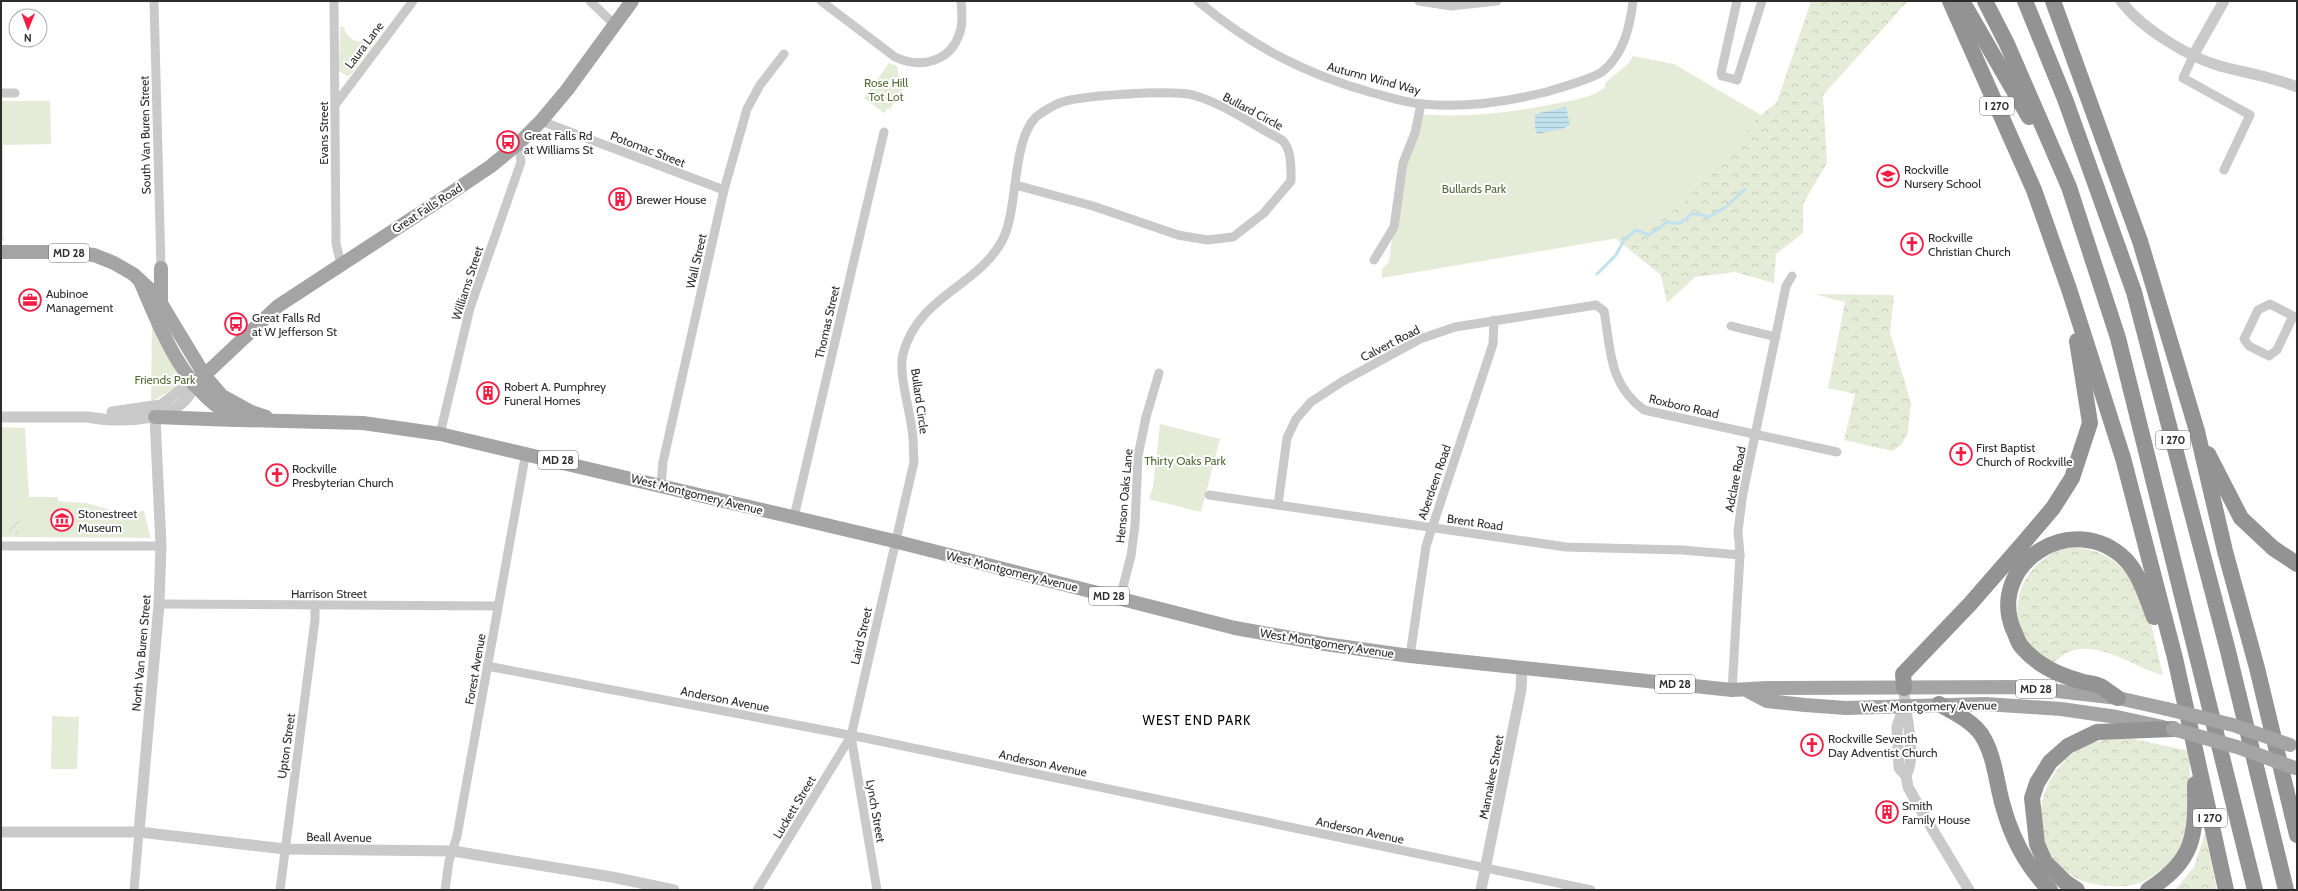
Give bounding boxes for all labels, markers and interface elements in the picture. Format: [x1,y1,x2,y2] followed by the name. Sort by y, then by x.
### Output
[8,8,48,48] north arrow
[342,19,386,71] street label: Laura Lane
[24,31,32,45] text: N
[1326,58,1422,98] street label: Autumn Wind Way
[864,75,908,104] park label: Rose Hill Tot Lot
[136,76,154,194] street label: South Van Buren Street
[1220,89,1286,133] street label: Bullard Circle
[1980,97,2014,115] road number: I 270
[316,101,331,165] street label: Evans Street
[524,128,593,157] place label: Great Falls Rd at Williams St
[608,128,688,170] street label: Potomac Street
[495,129,521,155] bus stop icon: Great Falls Rd at Williams St
[1904,162,1981,191] place label: Rockville Nursery School
[1875,163,1901,189] school or university icon: Rockville Nursery School
[389,180,465,236] street label: Great Falls Road
[1442,181,1507,196] park label: Bullards Park
[607,186,633,212] building icon: Brewer House
[636,192,706,207] place label: Brewer House
[1928,230,2011,259] place label: Rockville Christian Church
[1899,231,1925,257] church icon: Rockville Christian Church
[682,232,710,290] street label: Wall Street
[49,244,89,262] road number: MD 28
[448,244,486,322] street label: Williams Street
[811,284,843,360] street label: Thomas Street
[46,286,113,315] place label: Aubinoe Management
[17,287,43,313] office icon: Aubinoe Management
[252,310,337,339] place label: Great Falls Rd at W Jefferson St
[223,311,249,337] bus stop icon: Great Falls Rd at W Jefferson St
[1358,322,1422,364] street label: Calvert Road
[908,367,932,435] street label: Bullard Circle
[135,372,196,387] park label: Friends Park
[504,379,606,408] place label: Robert A. Pumphrey Funeral Homes
[475,380,501,406] building icon: Robert A. Pumphrey Funeral Homes
[1648,391,1720,421] street label: Roxboro Road
[2156,431,2190,449] road number: I 270
[1976,440,2072,469] place label: First Baptist Church of Rockville
[1948,441,1974,467] church icon: First Baptist Church of Rockville
[1414,443,1454,521] street label: Aberdeen Road
[1721,445,1749,513] street label: Adclare Road
[1112,448,1136,544] street label: Henson Oaks Lane
[538,451,578,469] road number: MD 28
[1144,453,1226,468] park label: Thirty Oaks Park
[292,461,394,490] place label: Rockville Presbyterian Church
[264,462,290,488] church icon: Rockville Presbyterian Church
[629,470,765,518] street label: West Montgomery Avenue
[78,506,137,535] place label: Stonestreet Museum
[49,507,75,533] museum icon: Stonestreet Museum
[1446,511,1504,533] street label: Brent Road
[944,547,1080,595] street label: West Montgomery Avenue
[291,586,367,601] street label: Harrison Street
[1089,587,1129,605] road number: MD 28
[128,594,154,712] street label: North Van Buren Street
[847,606,875,666] street label: Laird Street
[1259,625,1395,661] street label: West Montgomery Avenue
[461,632,489,706] street label: Forest Avenue
[1655,675,1695,693] road number: MD 28
[2016,680,2056,698] road number: MD 28
[680,683,770,715] street label: Anderson Avenue
[1861,697,1997,715] street label: West Montgomery Avenue
[274,712,298,780] street label: Upton Street
[1143,712,1251,728] district label: WEST END PARK
[1828,731,1937,760] place label: Rockville Seventh Day Adventist Church
[1799,732,1825,758] church icon: Rockville Seventh Day Adventist Church
[1475,734,1507,820] street label: Mannakee Street
[998,746,1088,780] street label: Anderson Avenue
[769,773,819,841] street label: Luckett Street
[863,778,889,844] street label: Lynch Street
[1902,798,1970,827] place label: Smith Family House
[1874,799,1900,825] building icon: Smith Family House
[2193,809,2227,827] road number: I 270
[1315,813,1405,847] street label: Anderson Avenue
[306,829,372,845] street label: Beall Avenue

